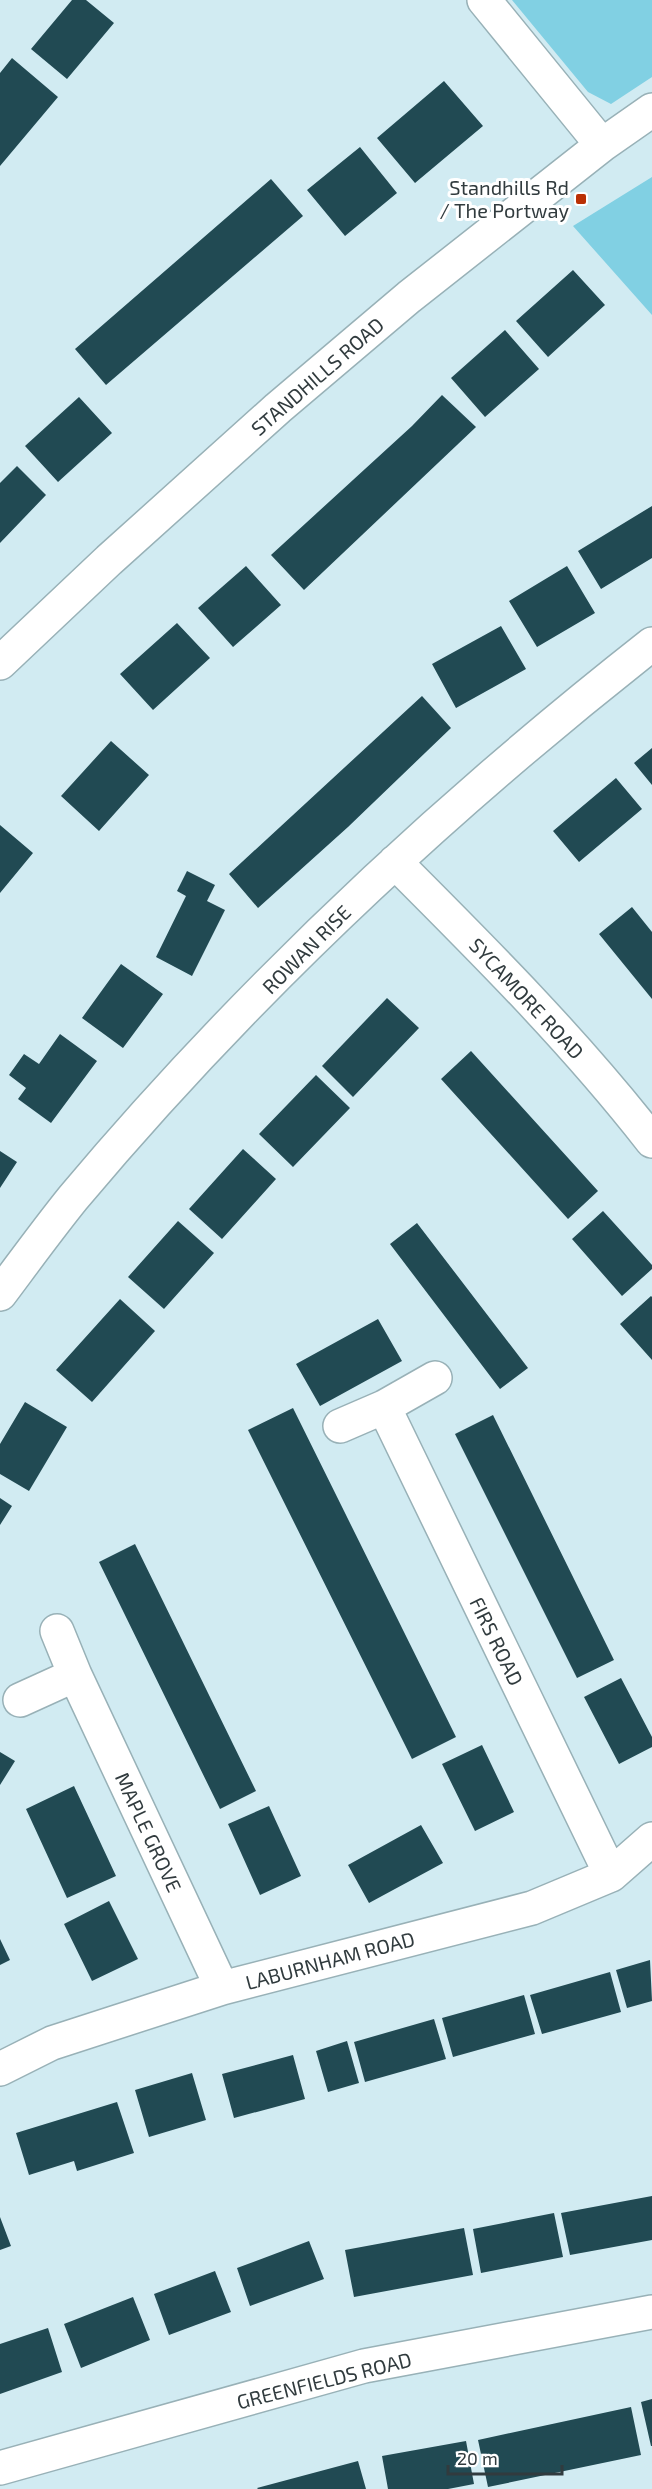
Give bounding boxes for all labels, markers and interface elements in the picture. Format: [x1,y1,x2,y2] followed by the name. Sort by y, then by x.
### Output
[440,175,569,222] place label: Standhills Rd / The Portway
[574,192,588,206] marker: Standhills Rd / The Portway
[246,312,388,440] street label: STANDHILLS ROAD
[257,900,355,998] street label: ROWAN RISE
[465,933,589,1063] street label: SYCAMORE ROAD
[465,1593,529,1689] street label: FIRS ROAD
[111,1768,187,1896] street label: MAPLE GROVE
[243,1926,417,1994] street label: LABURNHAM ROAD
[234,2347,414,2413] street label: GREENFIELDS ROAD
[448,2438,562,2476] scale bar
[457,2447,498,2469] text: 20 m

